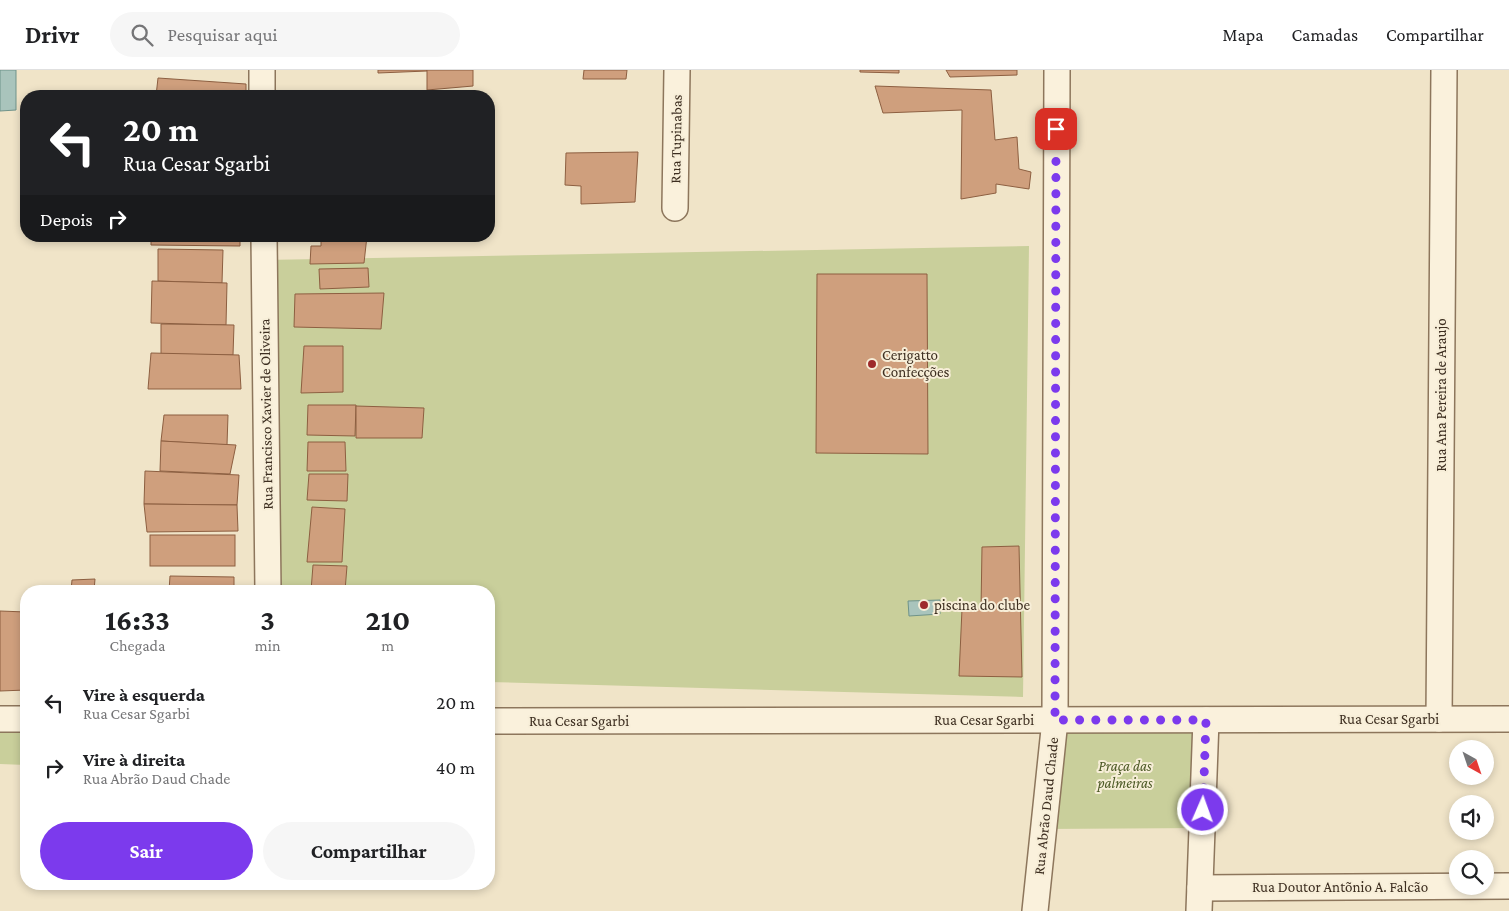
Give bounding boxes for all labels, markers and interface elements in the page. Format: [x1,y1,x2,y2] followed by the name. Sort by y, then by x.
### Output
[110,12,460,57] search box
[25,21,80,48] text: Drivr
[128,21,156,49] icon: search
[168,24,277,45] text: Pesquisar aqui
[1223,25,1264,45] text: Mapa
[1292,25,1358,45] text: Camadas
[1386,25,1484,45] text: Compartilhar
[667,94,686,184] street label: Rua Tupinabas
[1035,108,1077,150] pin
[40,110,105,175] icon: left
[123,110,198,149] text: 20 m
[1042,115,1070,143] icon: arrive
[123,151,270,176] text: Rua Cesar Sgarbi
[103,205,131,233] icon: right
[40,209,93,230] text: Depois
[256,318,276,510] street label: Rua Francisco Xavier de Oliveira
[1433,318,1450,472] street label: Rua Ana Pereira de Araujo
[882,347,950,381] place label: Cerigatto Confecções
[866,358,878,370] marker: Cerigatto Confecções
[934,597,1031,614] place label: piscina do clube
[918,599,930,611] marker: piscina do clube
[105,603,170,636] text: 16:33
[260,603,275,636] text: 3
[365,603,410,636] text: 210
[109,637,165,654] text: Chegada
[255,637,281,654] text: min
[381,637,394,654] text: m
[83,684,205,705] text: Vire à esquerda
[40,689,68,717] icon: left
[436,692,475,713] text: 20 m
[83,705,190,722] text: Rua Cesar Sgarbi
[1339,711,1439,728] street label: Rua Cesar Sgarbi
[934,712,1034,729] street label: Rua Cesar Sgarbi
[529,713,629,730] street label: Rua Cesar Sgarbi
[1031,736,1061,876] street label: Rua Abrão Daud Chade
[1449,740,1494,785] north arrow
[1449,740,1494,895] map controls
[83,749,185,770] text: Vire à direita
[40,754,68,782] icon: right
[436,757,475,778] text: 40 m
[1096,758,1153,792] park label: Praça das palmeiras
[83,770,230,787] text: Rua Abrão Daud Chade
[1176,783,1228,835] position arrow
[1449,795,1494,840] button: sound
[40,822,253,880] button: Sair
[263,822,475,880] button: Compartilhar
[1449,850,1494,895] button: search
[1252,879,1428,895] street label: Rua Doutor Antõnio A. Falcão

